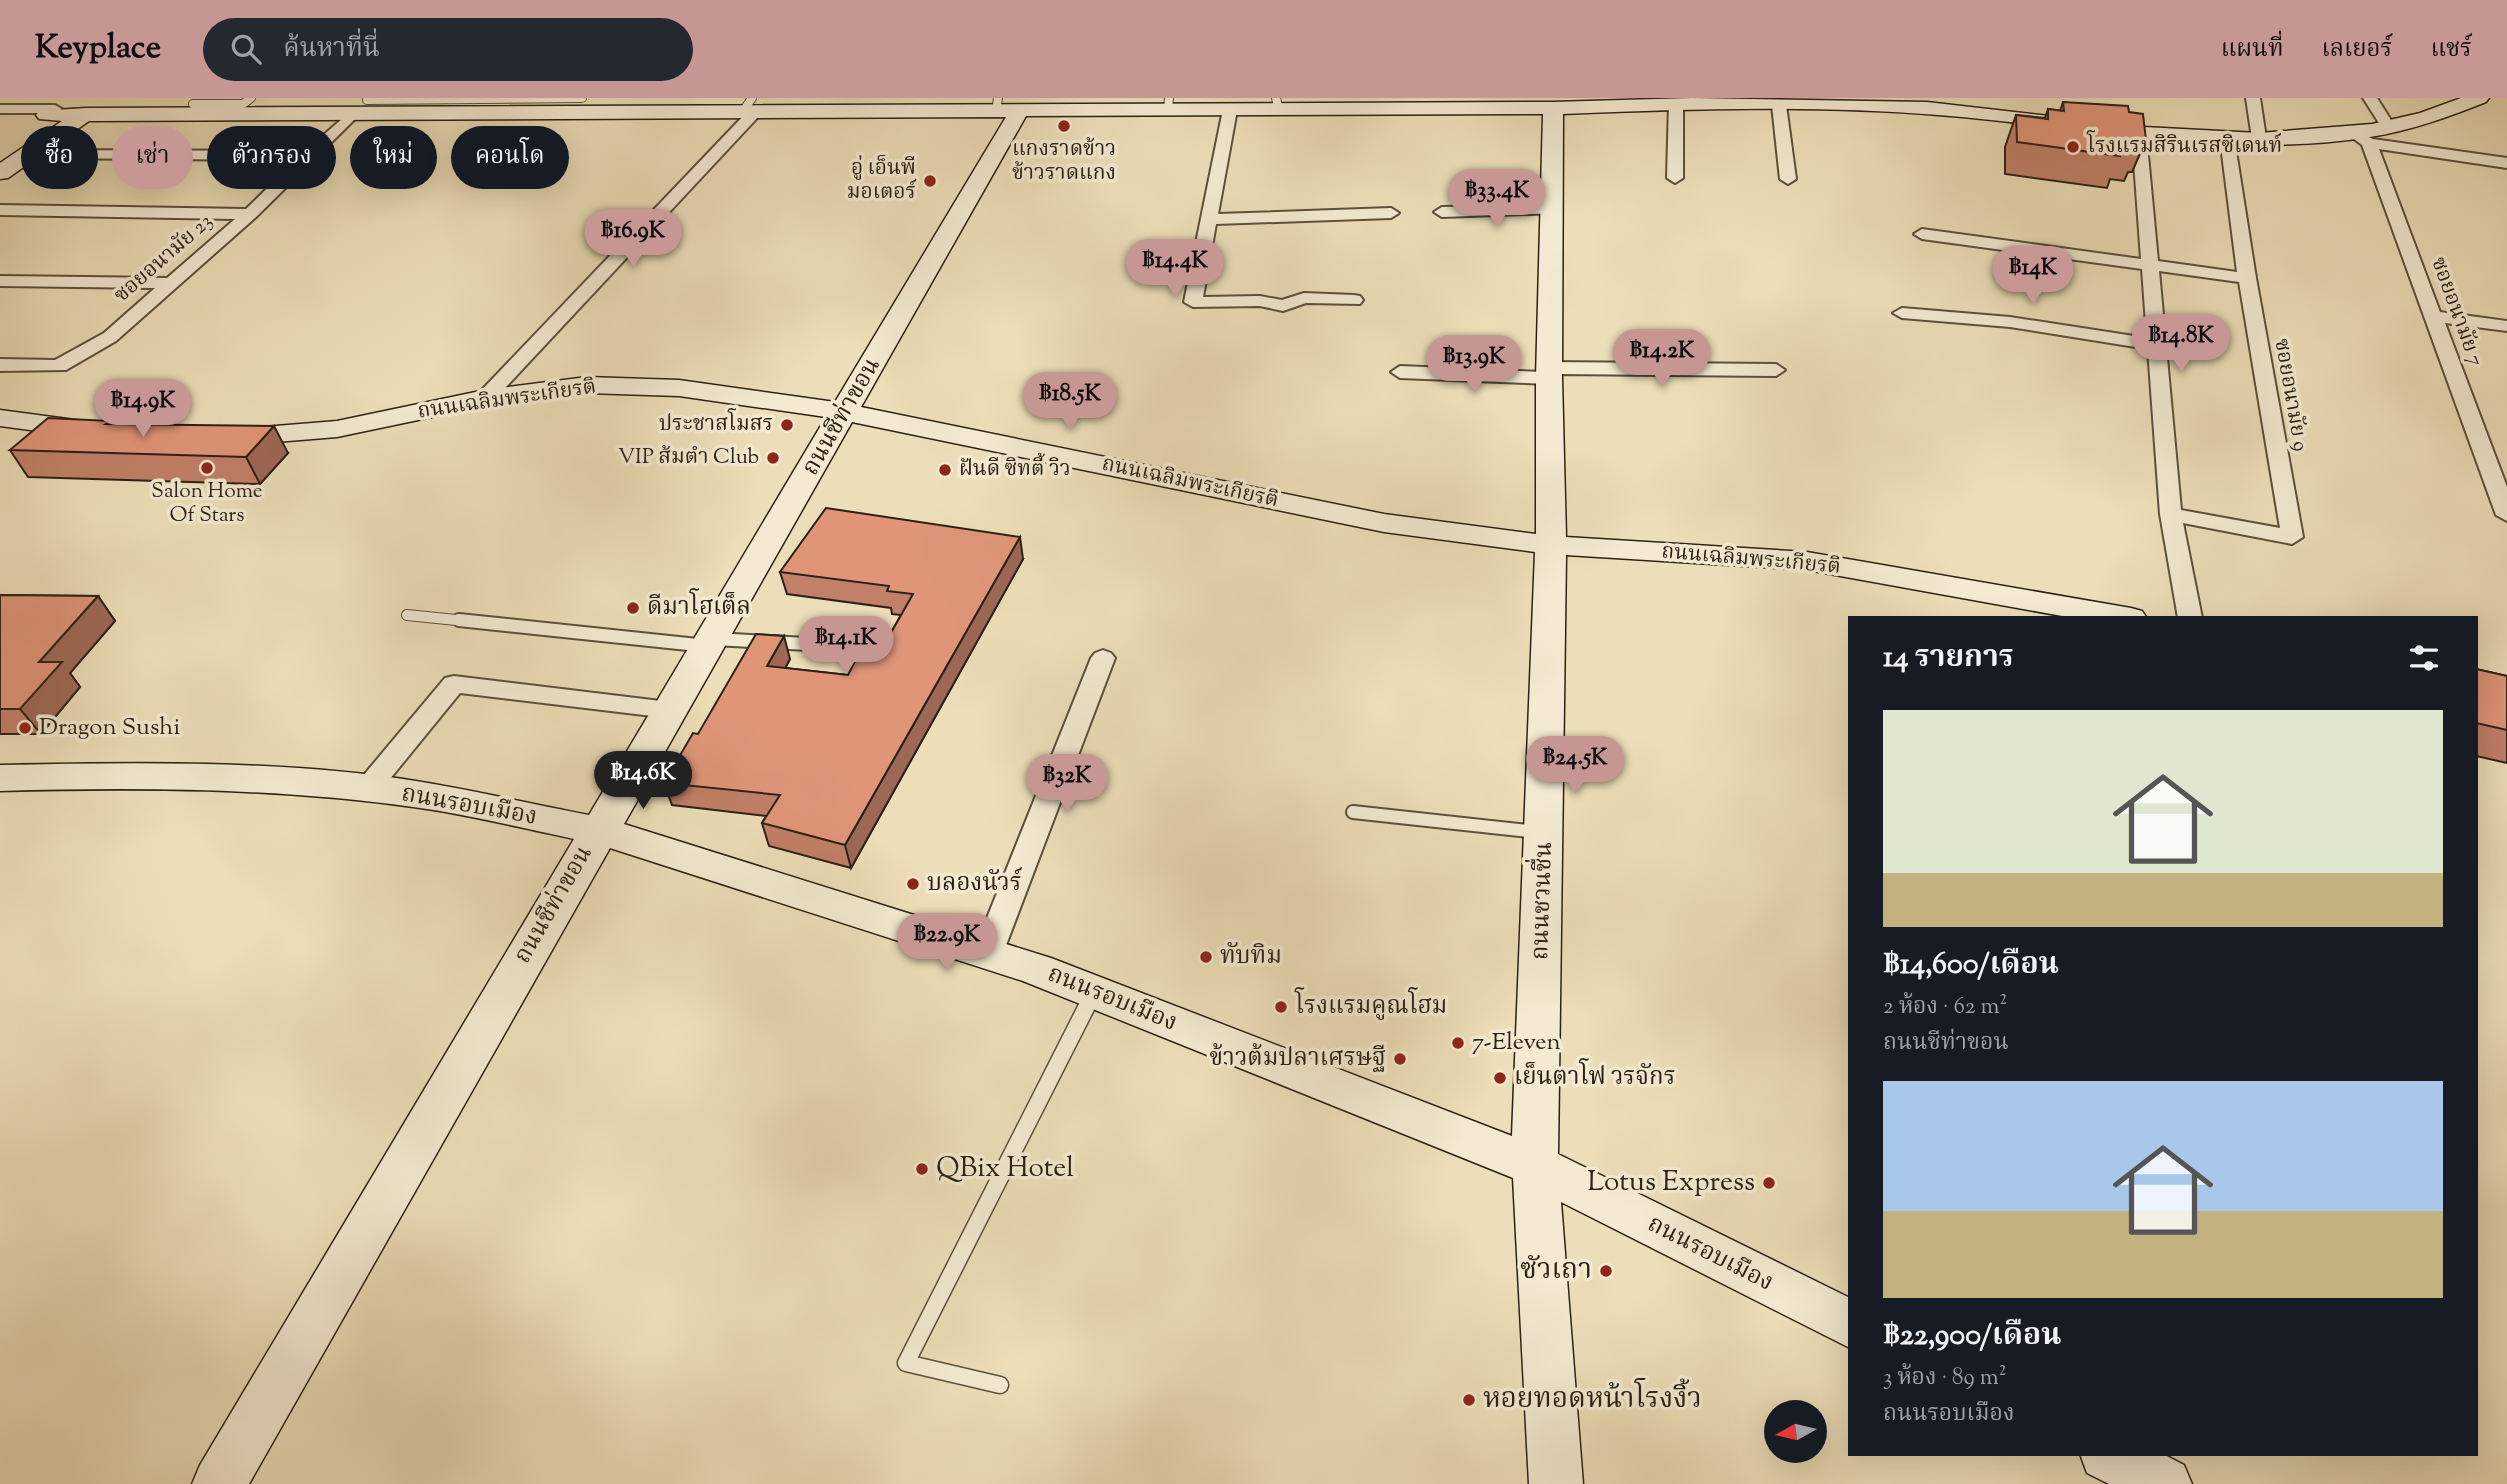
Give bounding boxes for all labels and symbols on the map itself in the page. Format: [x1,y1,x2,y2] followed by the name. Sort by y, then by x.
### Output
[1056,118,1072,134] marker: แกงราดข้าว ข้าวราดแกง
[2086,130,2282,162] place label: โรงแรมสิรินเรสซิเดนท์
[1012,135,1116,189] place label: แกงราดข้าว ข้าวราดแกง
[2065,139,2081,155] marker: โรงแรมสิรินเรสซิเดนท์
[847,154,917,208] place label: อู่ เอ็นพี มอเตอร์
[1440,170,1554,229] pin: ฿33.4K
[922,173,938,189] marker: อู่ เอ็นพี มอเตอร์
[108,208,220,310] street label: ซอยอนามัย 23
[576,209,690,269] pin: ฿16.9K
[1118,240,1232,299] pin: ฿14.4K
[1992,246,2074,306] pin: ฿14K
[2422,253,2490,371] street label: ซอยอนามัย 7
[2124,314,2238,374] pin: ฿14.8K
[1605,330,1719,389] pin: ฿14.2K
[1417,336,1531,395] pin: ฿13.9K
[2265,336,2315,454] street label: ซอยอนามัย 9
[795,352,889,482] street label: ถนนชีท่าขอน
[1013,372,1127,432] pin: ฿18.5K
[416,373,598,427] street label: ถนนเฉลิมพระเกียรติ
[86,380,200,439] pin: ฿14.9K
[659,408,773,440] place label: ประชาสโมสร
[779,417,795,433] marker: ประชาสโมสร
[618,443,759,473] place label: VIP ส้มตำ Club
[765,450,781,466] marker: VIP ส้มตำ Club
[1099,450,1281,516] street label: ถนนเฉลิมพระเกียรติ
[959,452,1071,485] place label: ฝันดี ซิทตี้ วิว
[199,460,215,476] marker: Salon Home Of Stars
[937,462,953,478] marker: ฝันดี ซิทตี้ วิว
[151,477,263,531] place label: Salon Home Of Stars
[1660,537,1842,583] street label: ถนนเฉลิมพระเกียรติ
[647,588,751,625] place label: ดีมาโฮเต็ล
[625,600,641,616] marker: ดีมาโฮเต็ล
[789,616,903,676] pin: ฿14.1K
[39,711,180,745] place label: Dragon Sushi
[17,720,33,736] marker: Dragon Sushi
[1518,736,1632,796] pin: ฿24.5K
[586,752,700,811] pin: ฿14.6K
[1026,754,1108,814] pin: ฿32K
[399,777,539,835] street label: ถนนรอบเมือง
[507,840,601,970] street label: ถนนชีท่าขอน
[1521,841,1562,961] street label: ถนนชวนชื่น
[927,866,1022,901] place label: บลองนัวร์
[905,876,921,892] marker: บลองนัวร์
[890,914,1004,973] pin: ฿22.9K
[1220,940,1282,974] place label: ทับทิม
[1198,949,1214,965] marker: ทับทิม
[1042,958,1182,1040] street label: ถนนรอบเมือง
[1294,987,1447,1024] place label: โรงแรมคูณโฮม
[1273,999,1289,1015] marker: โรงแรมคูณโฮม
[1472,1026,1561,1060] place label: 7-Eleven
[1450,1035,1466,1051] marker: 7-Eleven
[1210,1042,1386,1076] place label: ข้าวต้มปลาเศรษฐี
[1392,1051,1408,1067] marker: ข้าวต้มปลาเศรษฐี
[1514,1058,1676,1095] place label: เย็นตาโฟ วรจักร
[1492,1070,1508,1086] marker: เย็นตาโฟ วรจักร
[936,1149,1074,1189] place label: QBix Hotel
[914,1161,930,1177] marker: QBix Hotel
[1587,1163,1755,1203] place label: Lotus Express
[1761,1175,1777,1191] marker: Lotus Express
[1641,1208,1779,1300] street label: ถนนรอบเมือง
[1520,1251,1592,1291] place label: ซัวเถา
[1598,1263,1614,1279] marker: ซัวเถา
[1483,1378,1702,1420] place label: หอยทอดหน้าโรงงิ้ว
[1461,1392,1477,1408] marker: หอยทอดหน้าโรงงิ้ว
[1764,1400,1827,1463] north arrow

